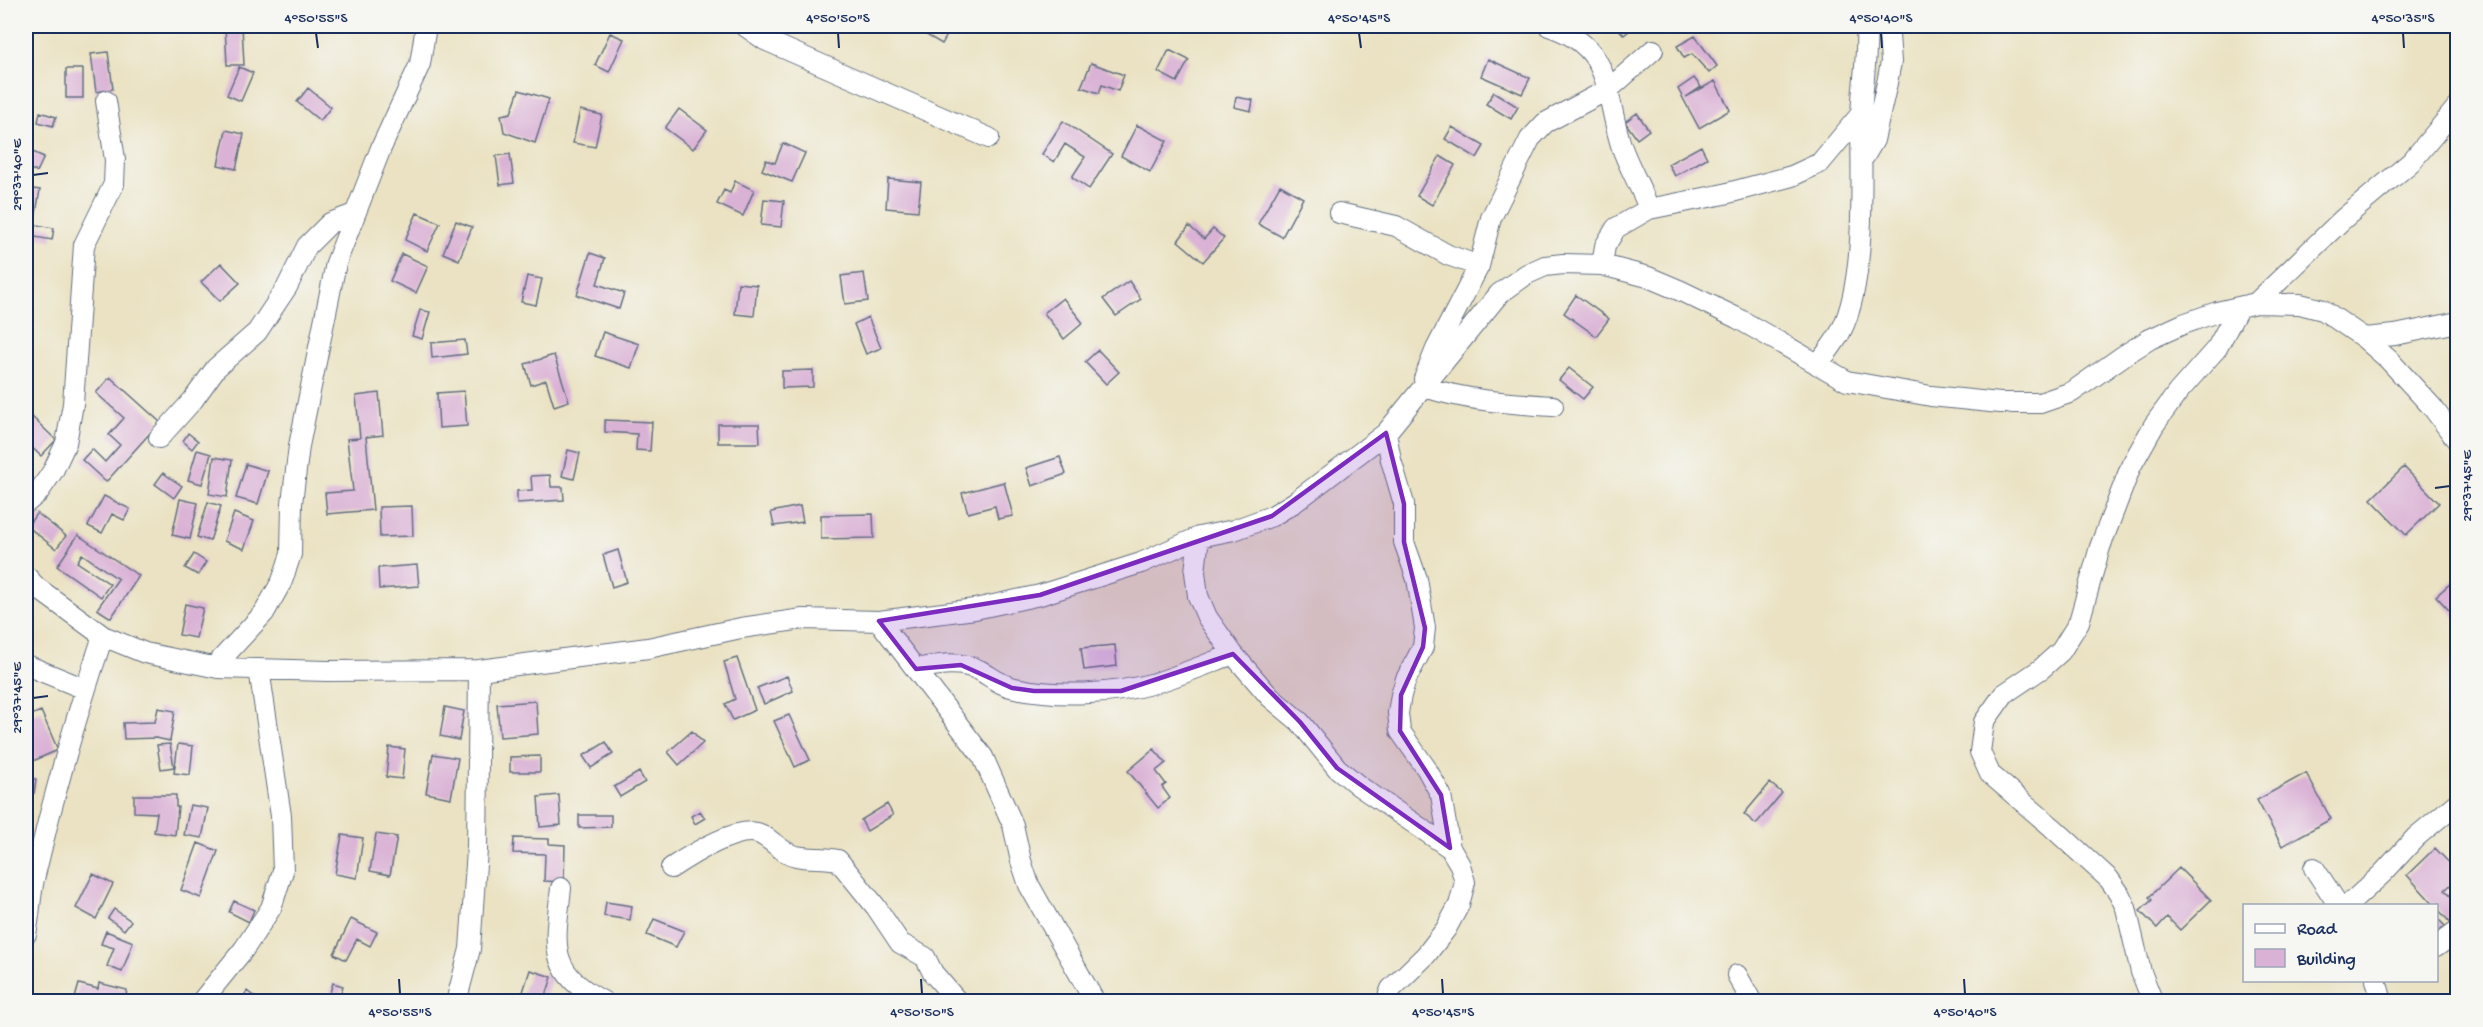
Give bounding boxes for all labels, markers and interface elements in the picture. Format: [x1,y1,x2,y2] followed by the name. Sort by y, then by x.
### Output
[284,10,348,28] text: 4°50'55"S
[806,10,870,28] text: 4°50'50"S
[1328,10,1390,28] text: 4°50'45"S
[1850,10,1912,28] text: 4°50'40"S
[2372,10,2434,28] text: 4°50'35"S
[9,138,27,211] text: 29°37'40"E
[2459,450,2477,522] text: 29°37'45"E
[9,662,27,734] text: 29°37'45"E
[2243,904,2438,982] legend
[2297,920,2338,941] text: Road
[2296,950,2356,971] text: Building
[368,1004,432,1022] text: 4°50'55"S
[890,1004,954,1022] text: 4°50'50"S
[1412,1004,1474,1022] text: 4°50'45"S
[1934,1004,1996,1022] text: 4°50'40"S

